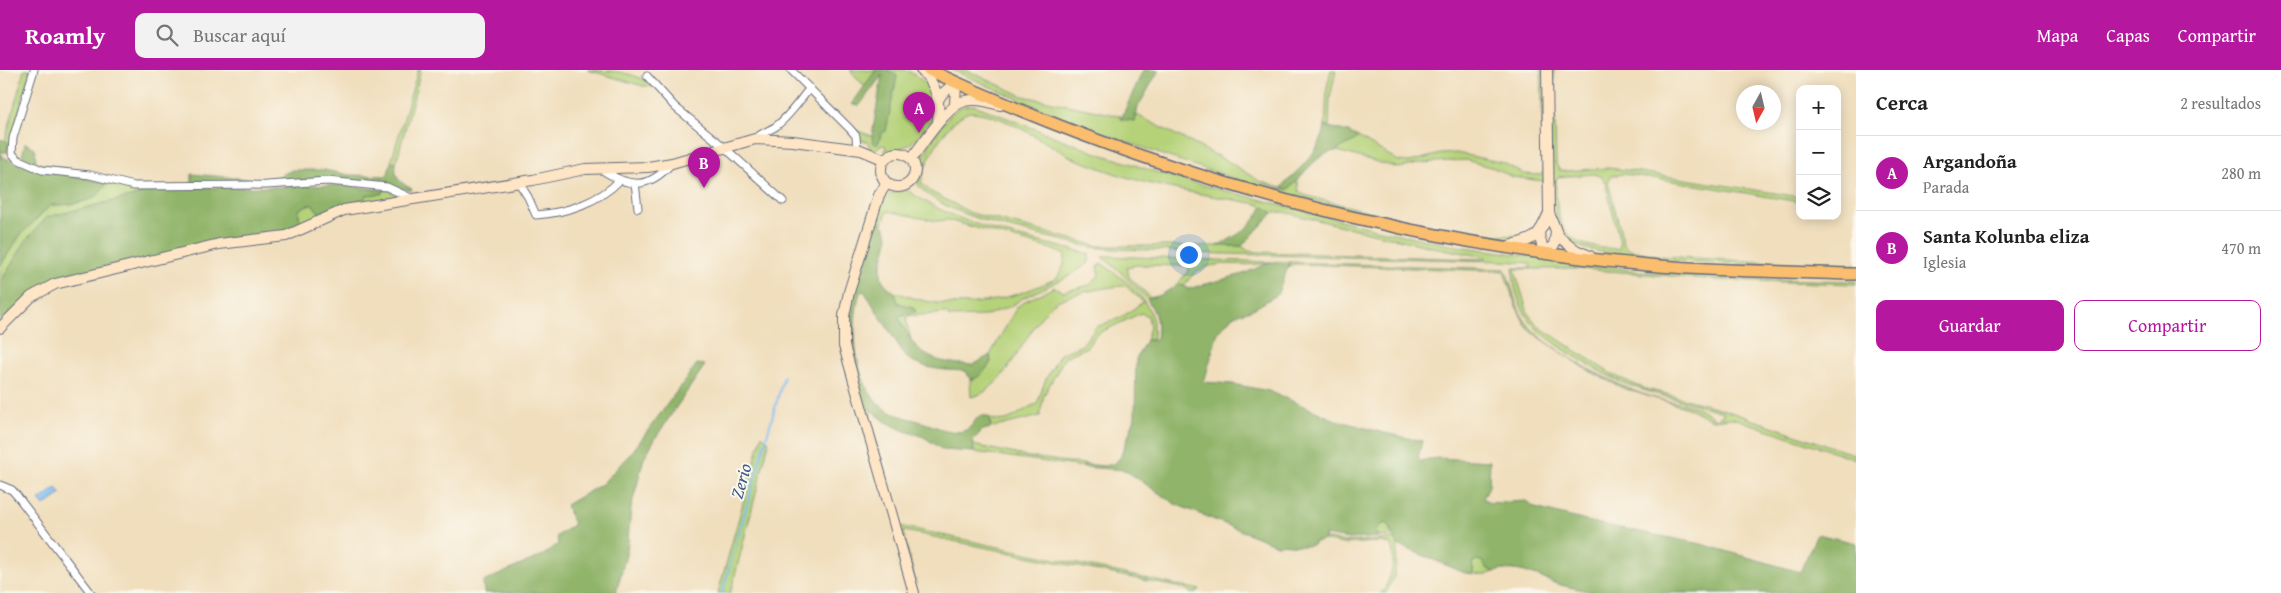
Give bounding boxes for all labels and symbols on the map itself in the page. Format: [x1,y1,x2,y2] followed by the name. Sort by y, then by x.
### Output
[1736,85,1781,130] north arrow
[903,92,935,133] pin: A
[688,147,720,188] pin: B
[1176,242,1202,268] your location
[723,460,758,502] water label: Zerio

